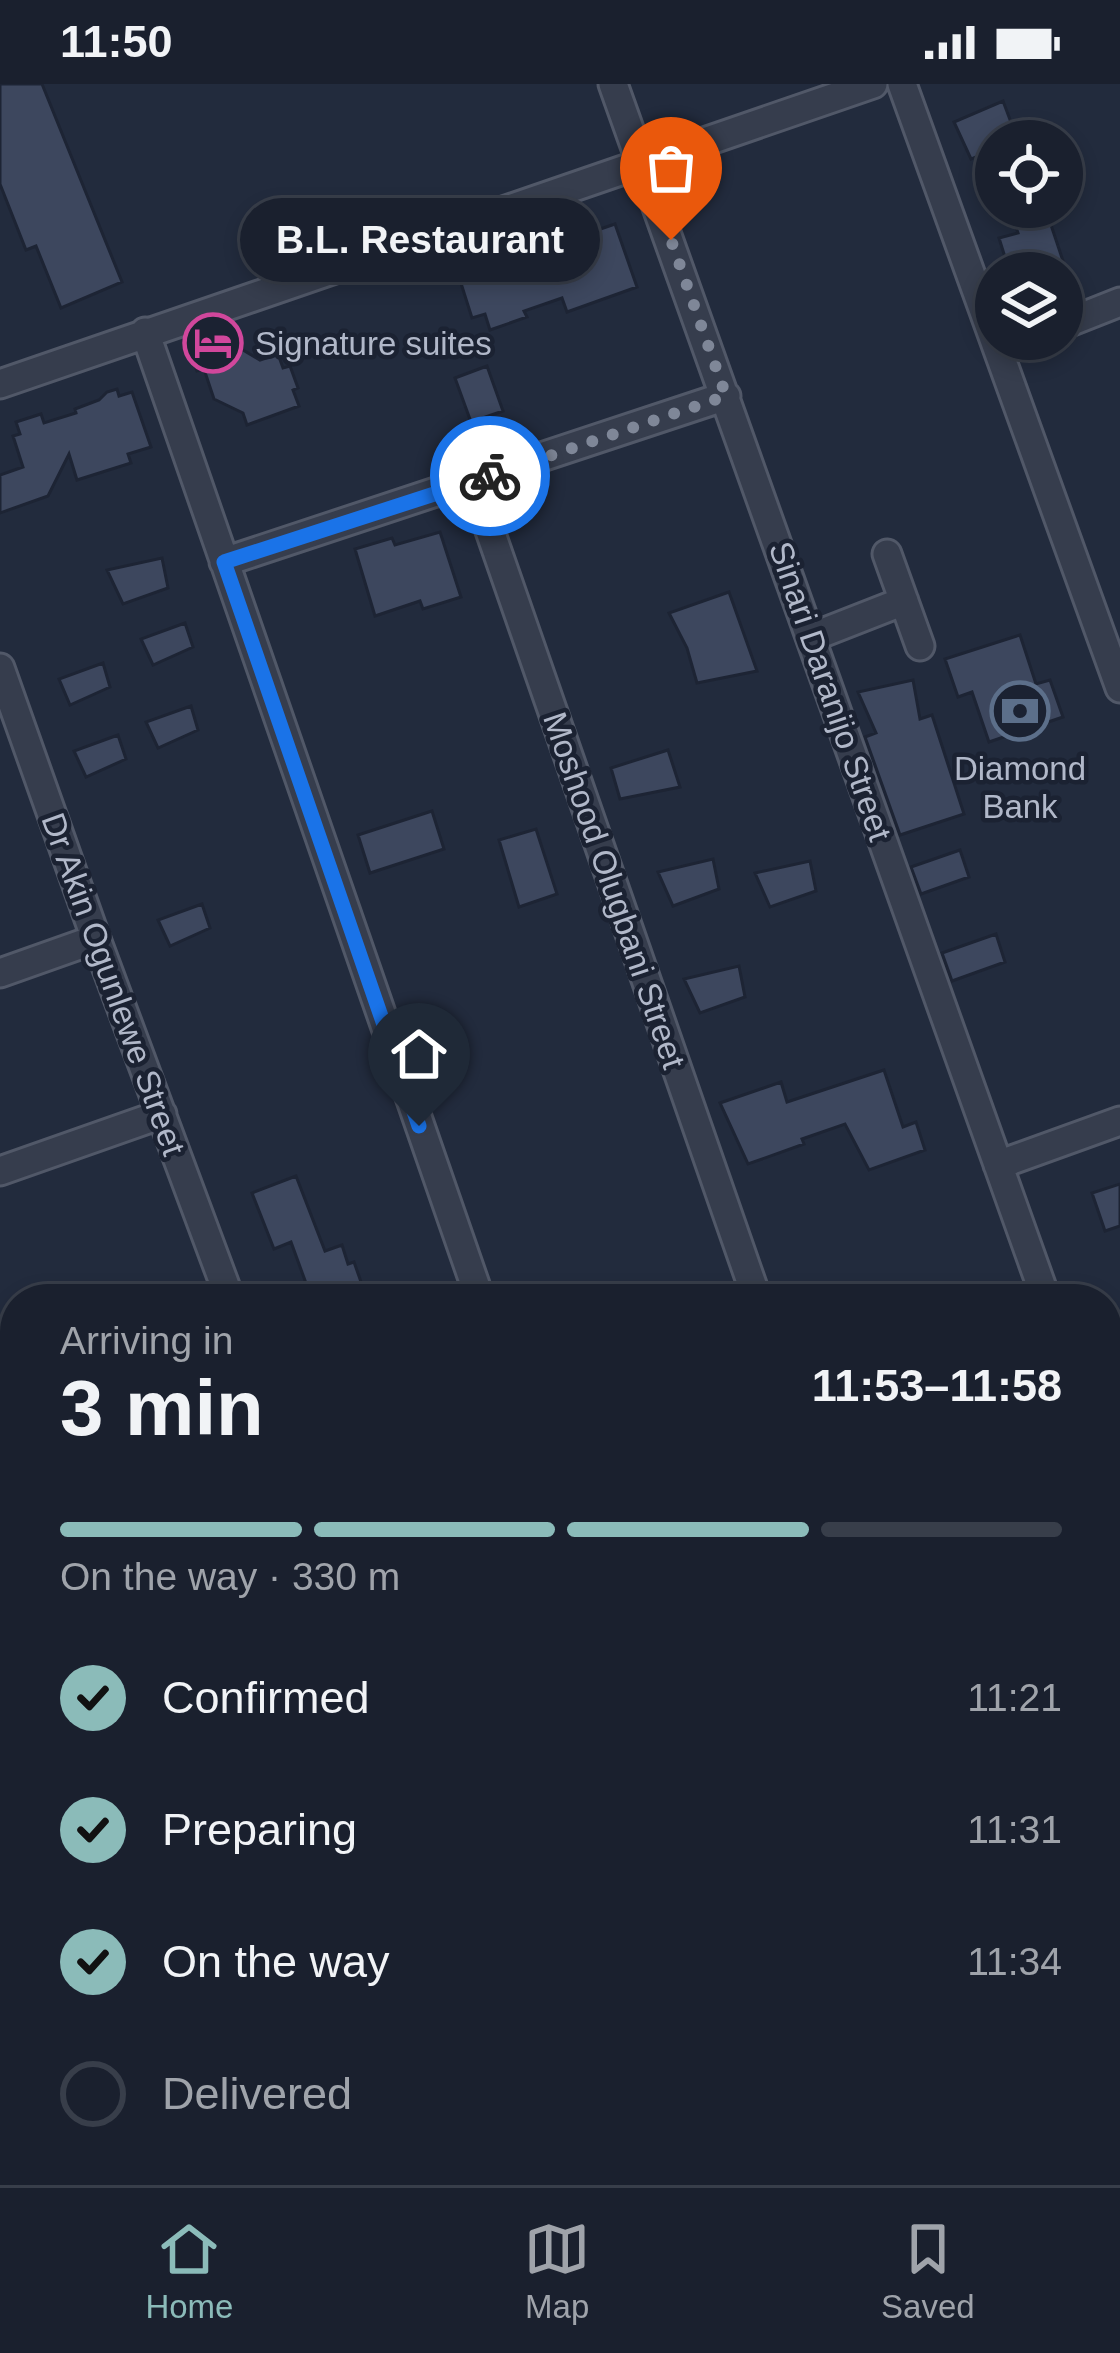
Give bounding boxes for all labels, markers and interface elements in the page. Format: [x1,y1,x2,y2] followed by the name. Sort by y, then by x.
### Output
[60,16,173,67] text: 11:50
[620,117,722,240] pin
[975,120,1083,360] map controls
[975,120,1083,228] button: locate
[638,135,704,201] icon: bag
[239,198,599,282] callout: B.L. Restaurant
[276,218,564,261] text: B.L. Restaurant
[975,252,1083,360] button: layers
[182,312,244,374] hotel icon: Signature suites
[255,325,492,362] place label: Signature suites
[430,416,550,536] courier
[457,443,523,509] icon: bike
[762,537,899,845] street label: Sinari Daranijo Street
[989,680,1051,742] bank icon: Diamond Bank
[536,707,693,1073] street label: Moshood Olugbani Street
[954,750,1086,825] place label: Diamond Bank
[34,808,193,1160] street label: Dr Akin Ogunlewe Street
[368,1003,470,1126] pin
[386,1021,452,1087] icon: home
[60,1319,233,1362] text: Arriving in
[812,1360,1062,1411] text: 11:53–11:58
[60,1364,264,1452] text: 3 min
[60,1555,400,1598] text: On the way · 330 m
[60,1665,126,1731] icon: check
[162,1672,370,1723] text: Confirmed
[967,1676,1062,1719] text: 11:21
[60,1797,126,1863] icon: check
[162,1804,357,1855] text: Preparing
[967,1808,1062,1851] text: 11:31
[60,1929,126,1995] icon: check
[162,1936,390,1987] text: On the way
[967,1940,1062,1983] text: 11:34
[162,2068,352,2119] text: Delivered
[145,2216,233,2326] tab: Home
[524,2216,590,2326] tab: Map
[881,2216,975,2326] tab: Saved

